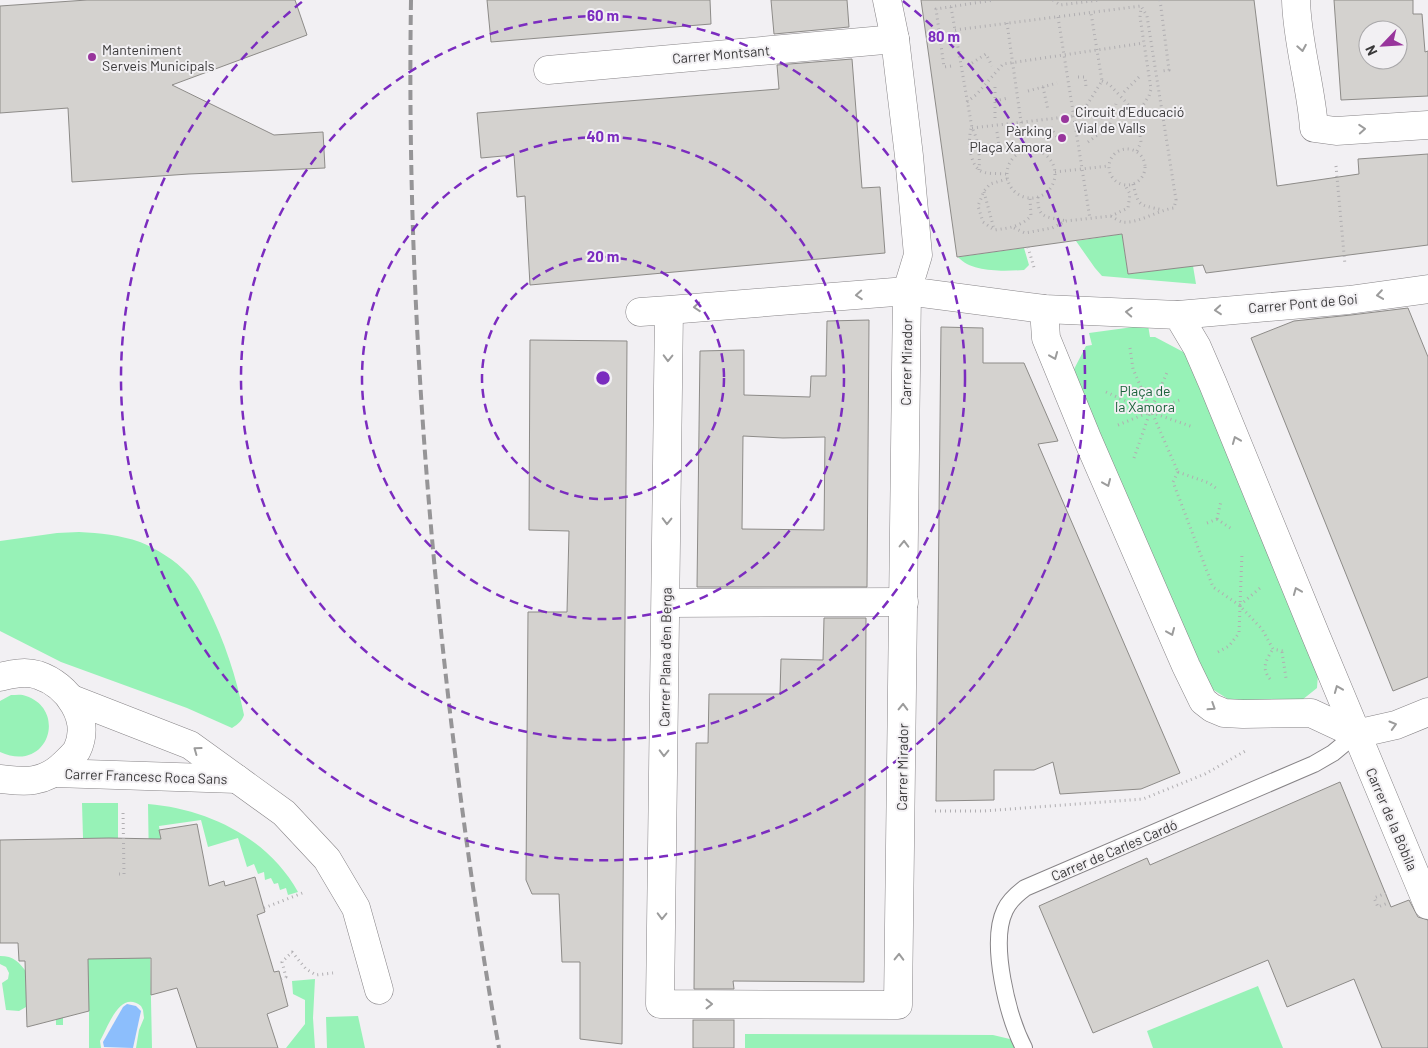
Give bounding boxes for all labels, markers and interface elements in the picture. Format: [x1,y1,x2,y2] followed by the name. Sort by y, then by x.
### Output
[587,6,619,24] text: 60 m
[1358,20,1408,70] north arrow
[928,27,960,45] text: 80 m
[102,41,215,74] place label: Manteniment Serveis Municipals
[672,41,770,67] street label: Carrer Montsant
[1361,43,1380,59] text: N
[1297,44,1307,53] one-way arrow
[86,51,98,63] marker: Manteniment Serveis Municipals
[1075,103,1184,136] place label: Circuit d'Educació Vial de Valls
[1059,113,1071,125] marker: Circuit d'Educació Vial de Valls
[969,122,1052,155] place label: Pàrking Plaça Xamora
[1358,124,1366,135] one-way arrow
[586,127,620,145] text: 40 m
[1056,132,1068,144] marker: Pàrking Plaça Xamora
[587,247,619,265] text: 20 m
[854,289,862,300] one-way arrow
[1248,290,1358,316] street label: Carrer Pont de Goi
[1375,290,1384,300] one-way arrow
[692,302,700,313] one-way arrow
[1214,304,1222,315] one-way arrow
[1125,307,1133,318] one-way arrow
[897,318,915,406] street label: Carrer Mirador
[1047,351,1058,360] one-way arrow
[663,355,674,363] one-way arrow
[594,369,612,387] centre of rings
[1115,382,1175,415] park label: Plaça de la Xamora
[1232,436,1243,445] one-way arrow
[1101,478,1111,486] one-way arrow
[662,518,672,525] one-way arrow
[899,540,909,548] one-way arrow
[655,587,675,727] street label: Carrer Plana d'en Berga
[1293,587,1304,596] one-way arrow
[1165,627,1176,636] one-way arrow
[1333,685,1344,694] one-way arrow
[1206,700,1215,710] one-way arrow
[898,702,908,710] one-way arrow
[1388,721,1396,731] one-way arrow
[893,723,911,811] street label: Carrer Mirador
[193,747,203,756] one-way arrow
[659,750,669,758] one-way arrow
[64,765,228,787] street label: Carrer Francesc Roca Sans
[1363,765,1421,873] street label: Carrer de la Bòbila
[1048,816,1180,884] street label: Carrer de Carles Cardó
[656,912,667,920] one-way arrow
[894,952,904,960] one-way arrow
[706,999,713,1009] one-way arrow

